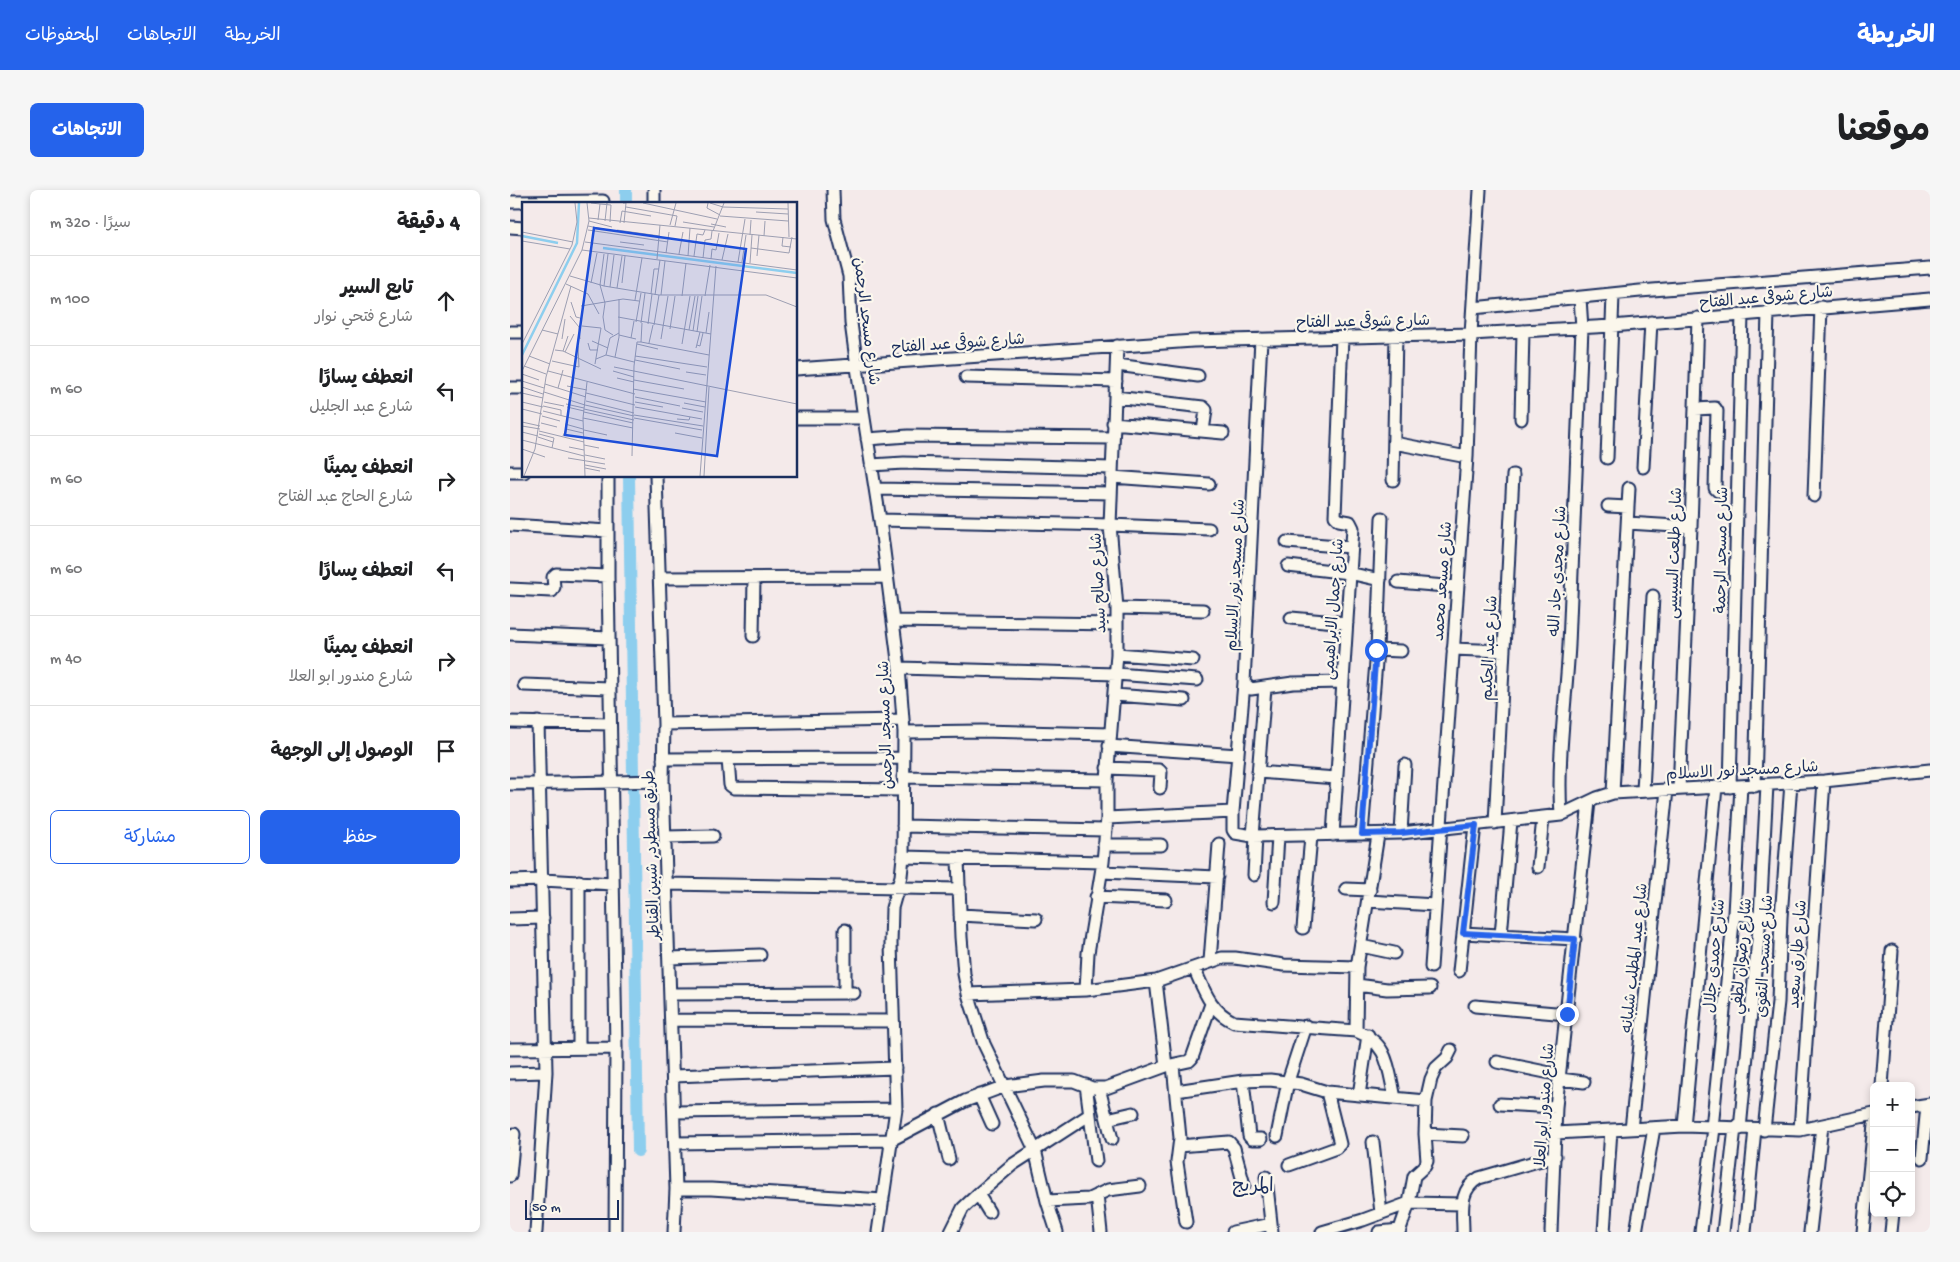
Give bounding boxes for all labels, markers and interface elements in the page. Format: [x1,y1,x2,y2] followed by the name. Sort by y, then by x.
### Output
[1857,23,1935,52] text: الخريطة
[25,26,99,47] text: المحفوظات
[127,26,197,47] text: الاتجاهات
[225,26,281,47] text: الخريطة
[30,103,144,157] button: الاتجاهات
[1837,113,1930,154] text: موقعنا
[522,202,798,478] inset map
[397,212,460,237] text: 4 دقيقة
[50,215,131,234] text: سيرًا · 320 m
[847,256,882,387] street label: شارع مسجد الرحمن
[341,278,413,301] text: تابع السير
[1698,280,1834,315] street label: شارع شوقى عبد الفتاح
[432,287,460,315] icon: ahead
[50,291,90,310] text: 100 m
[315,309,413,328] text: شارع فتحي نوار
[1296,309,1430,334] street label: شارع شوقى عبد الفتاح
[891,327,1026,360] street label: شارع شوقى عبد الفتاح
[319,368,413,391] text: انعطف يسارًا
[432,377,460,405] icon: left
[50,381,82,400] text: 60 m
[309,399,413,418] text: شارع عبد الجليل
[324,458,413,481] text: انعطف يمينًا
[432,467,460,495] icon: right
[50,471,82,490] text: 60 m
[1712,486,1734,614] street label: شارع مسجد الرحمة
[1665,487,1688,619] street label: شارع طلعت السيسى
[278,489,413,508] text: شارع الحاج عبد الفتاح
[1224,498,1251,652] street label: شارع مسجد نور الاسلام
[1547,505,1572,637] street label: شارع مجدي جاد الله
[1431,521,1458,642] street label: شارع مسعد محمد
[1088,532,1113,634] street label: شارع صالح سيد
[1321,538,1350,681] street label: شارع جمال الابراهيمى
[432,557,460,585] icon: left
[50,561,82,580] text: 60 m
[319,561,413,584] text: انعطف يسارًا
[1479,595,1504,701] street label: شارع عبد الحكيم
[324,638,413,661] text: انعطف يمينًا
[1365,639,1388,662] route start
[432,647,460,675] icon: right
[50,651,82,670] text: 40 m
[876,660,899,790] street label: شارع مسجد الرحمن
[289,669,413,688] text: شارع مندور ابو العلا
[432,737,460,765] icon: arrive
[270,741,413,764] text: الوصول إلى الوجهة
[1665,759,1819,786] street label: شارع مسجد نور الاسلام
[641,769,666,942] street label: طريق مسطرد, شبين القناطر
[50,810,250,864] button: مشاركة
[260,810,460,864] button: حفظ
[1619,882,1654,1034] street label: شارع عبد المطلب شلبانه
[1754,894,1779,1018] street label: شارع مسجد التقوى
[1729,897,1760,1015] street label: شارع رضوان لطفي
[1702,898,1731,1014] street label: شارع حمدى جلال
[1786,899,1813,1009] street label: شارع طارق سعيد
[1556,1003,1579,1026] route end
[1533,1042,1560,1168] street label: شارع مندور ابو العلا
[1870,1082,1915,1217] map controls
[1870,1082,1915,1127] button: +
[1870,1127,1915,1172] button: −
[1870,1172,1915,1217] button: locate
[1232,1176,1274,1199] district label: المريج
[525,1197,619,1220] scale bar
[532,1200,561,1217] text: 50 m

